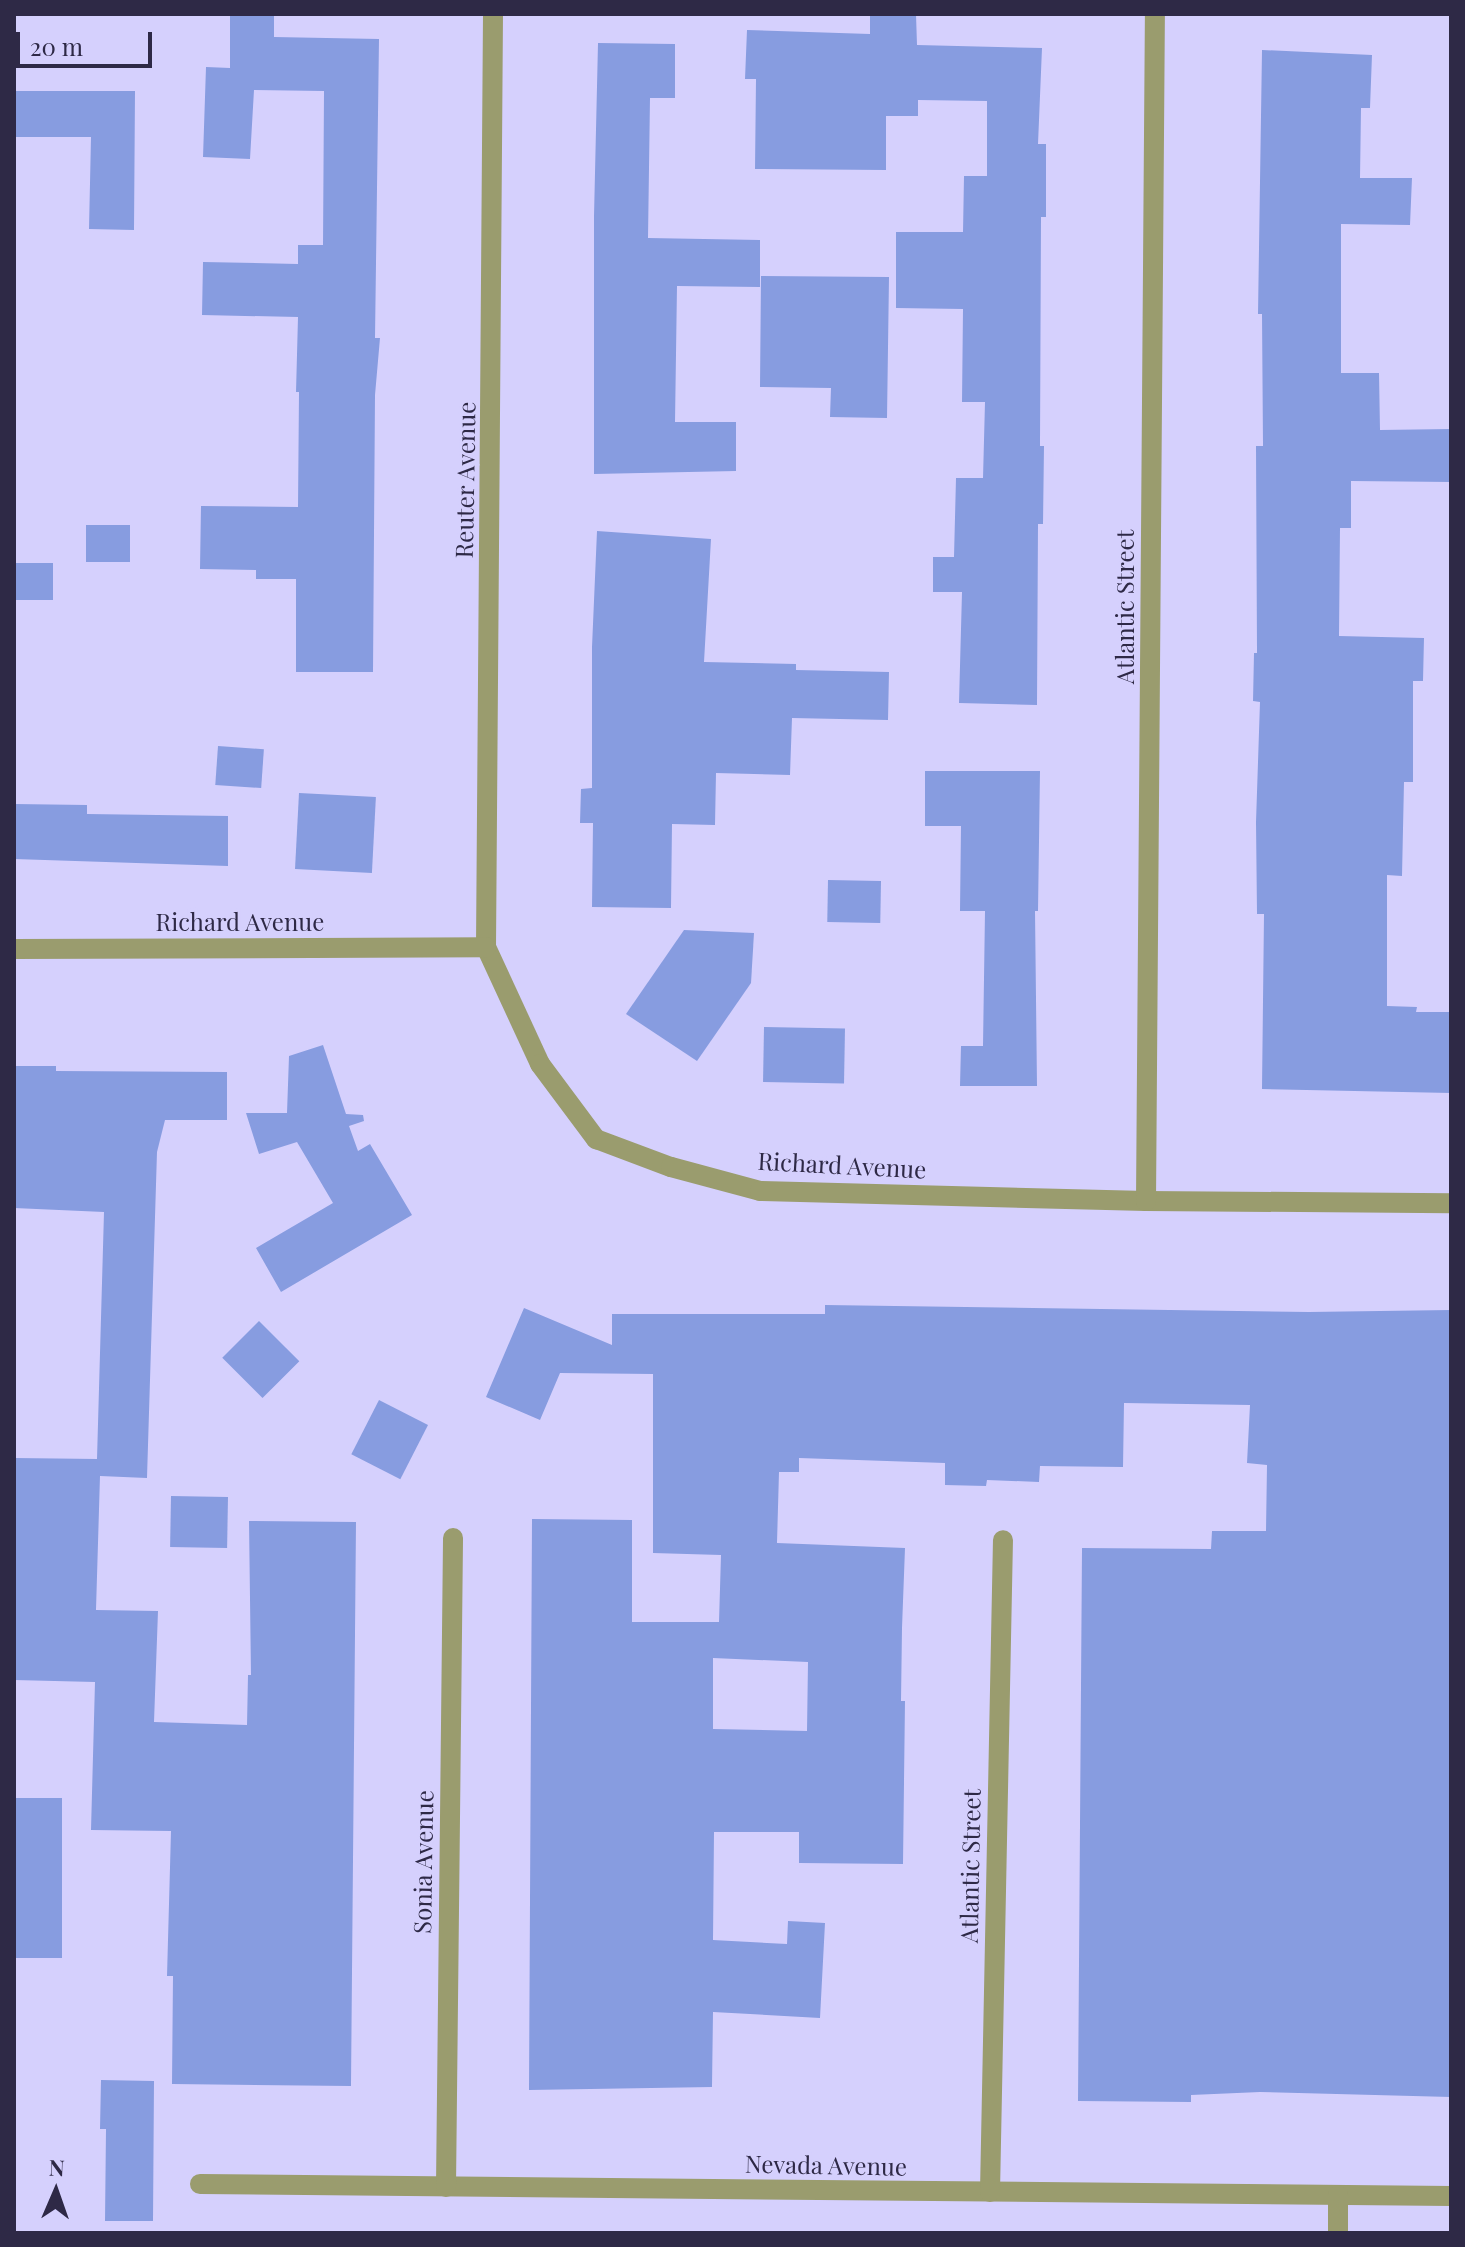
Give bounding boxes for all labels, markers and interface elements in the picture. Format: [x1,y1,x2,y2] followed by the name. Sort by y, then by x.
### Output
[20,16,156,66] scale bar
[30,30,83,62] text: 20 m
[449,401,481,559] street label: Reuter Avenue
[1111,530,1139,684] street label: Atlantic Street
[155,908,325,936] street label: Richard Avenue
[757,1146,927,1184] street label: Richard Avenue
[407,1789,439,1935] street label: Sonia Avenue
[954,1789,986,1943] street label: Atlantic Street
[744,2149,908,2181] street label: Nevada Avenue
[16,2151,96,2231] north arrow
[48,2152,65,2182] text: N

